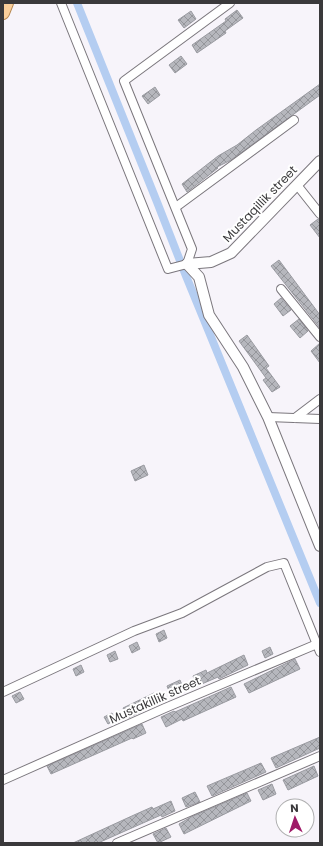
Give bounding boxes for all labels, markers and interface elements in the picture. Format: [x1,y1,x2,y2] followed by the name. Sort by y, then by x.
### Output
[219,162,301,246] street label: Mustaqillik street
[106,672,203,727] street label: Mustakillik street
[275,798,315,838] north arrow
[290,800,299,816] text: N

